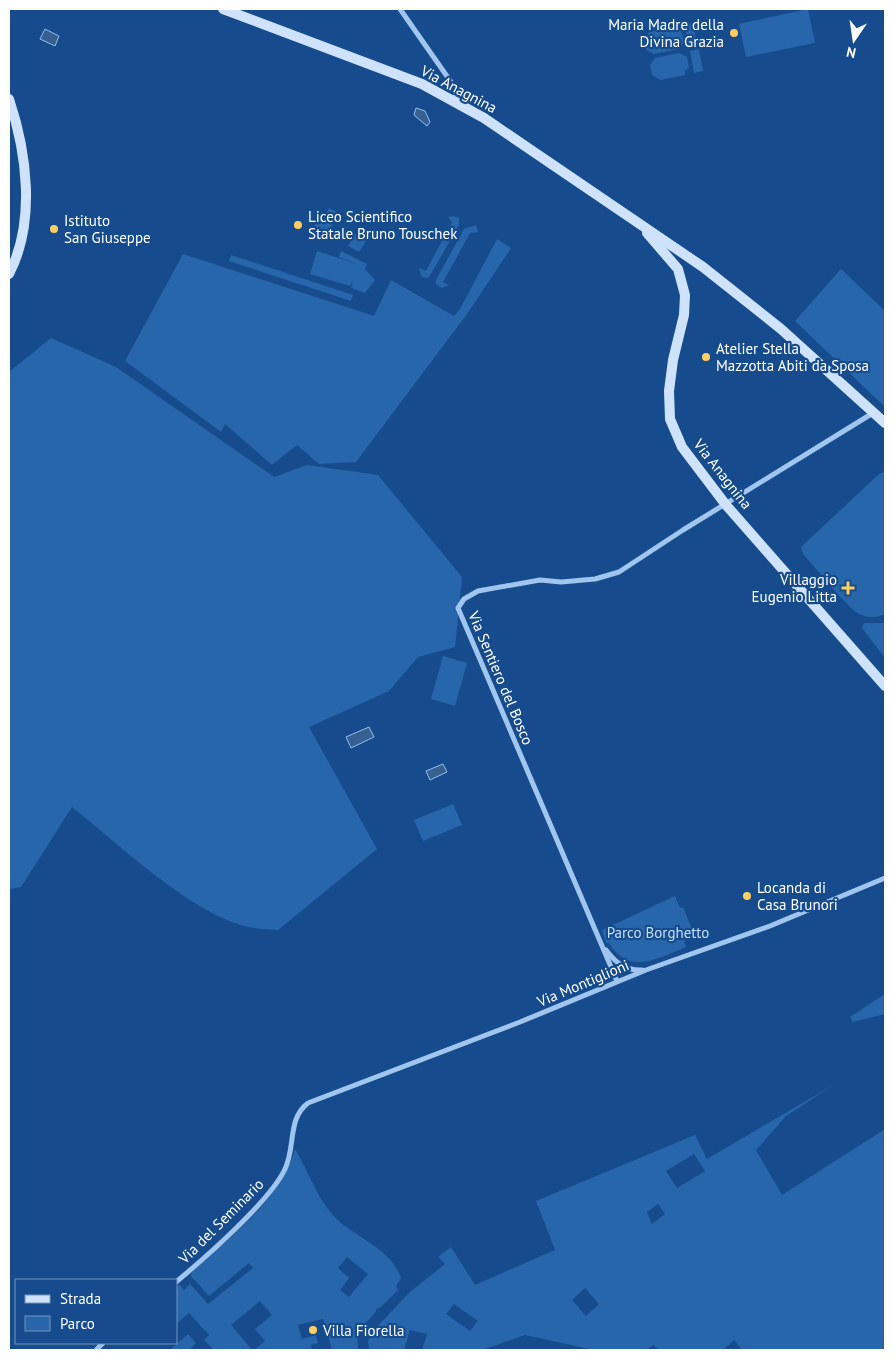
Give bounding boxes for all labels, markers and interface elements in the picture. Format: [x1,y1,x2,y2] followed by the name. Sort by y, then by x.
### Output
[608,15,724,51] place label: Maria Madre della Divina Grazia
[829,15,879,65] north arrow
[728,27,740,39] marker: Maria Madre della Divina Grazia
[845,43,858,62] text: N
[417,60,500,117] street label: Via Anagnina
[308,207,458,243] place label: Liceo Scientifico Statale Bruno Touschek
[64,211,151,247] place label: Istituto San Giuseppe
[292,219,304,231] marker: Liceo Scientifico Statale Bruno Touschek
[48,223,60,235] marker: Istituto San Giuseppe
[716,339,869,375] place label: Atelier Stella Mazzotta Abiti da Sposa
[700,351,712,363] marker: Atelier Stella Mazzotta Abiti da Sposa
[689,434,756,513] street label: Via Anagnina
[752,570,837,606] place label: Villaggio Eugenio Litta
[841,581,855,595] marker: Villaggio Eugenio Litta
[464,607,538,748] street label: Via Sentiero del Bosco
[757,878,838,914] place label: Locanda di Casa Brunori
[741,890,753,902] marker: Locanda di Casa Brunori
[607,923,709,942] park label: Parco Borghetto
[533,955,632,1011] street label: Via Montiglioni
[174,1174,268,1268] street label: Via del Seminario
[15,1279,178,1344] legend
[60,1289,101,1308] text: Strada
[60,1314,95,1333] text: Parco
[322,1321,404,1340] place label: Villa Fiorella
[307,1324,319,1336] marker: Villa Fiorella

